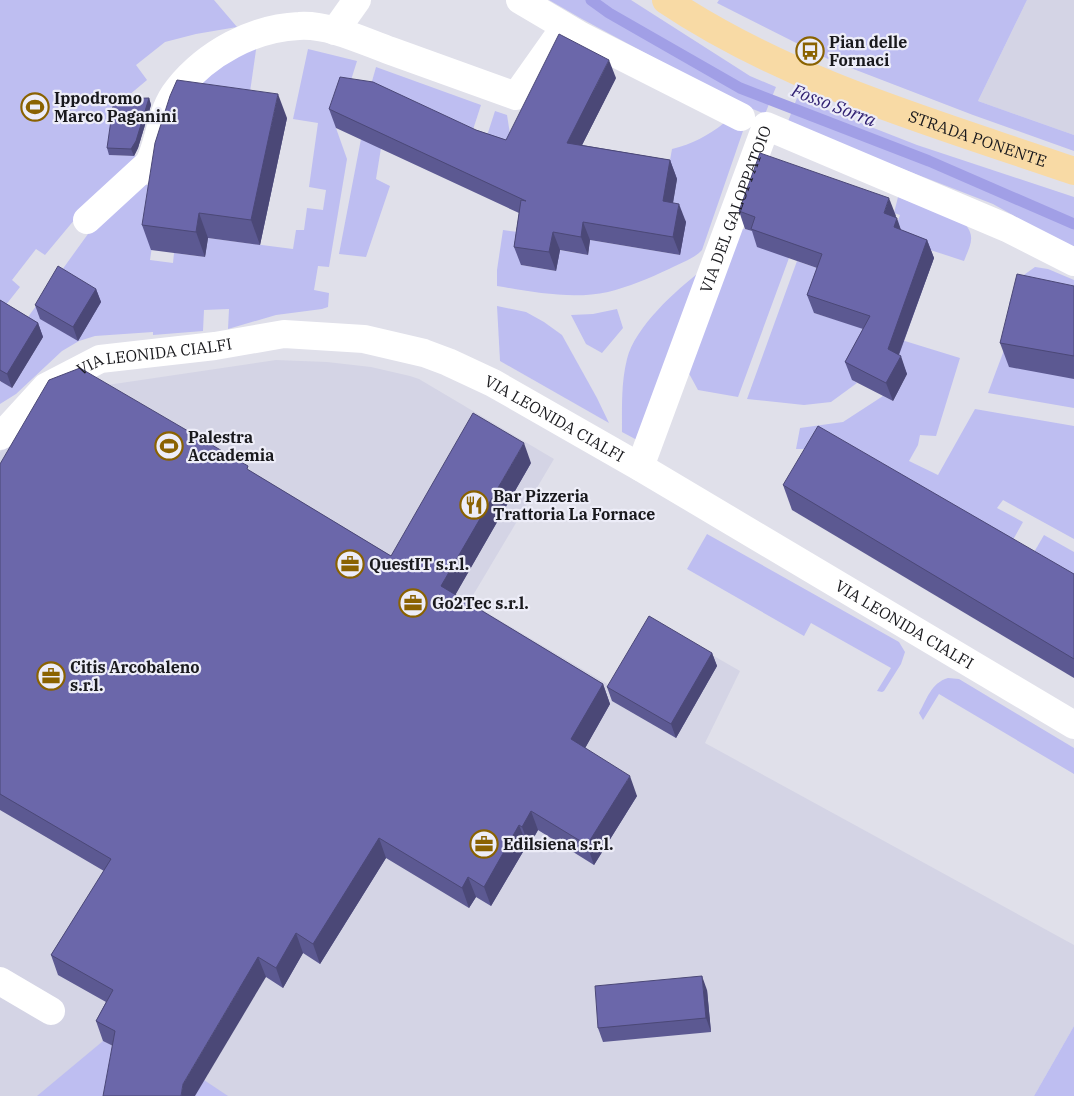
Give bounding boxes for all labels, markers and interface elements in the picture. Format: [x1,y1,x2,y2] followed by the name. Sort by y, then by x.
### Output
[829,32,907,70] place label: Pian delle Fornaci
[795,36,825,66] bus stop icon: Pian delle Fornaci
[788,78,880,132] water label: Fosso Sorra
[54,88,177,126] place label: Ippodromo Marco Paganini
[20,92,50,122] sports icon: Ippodromo Marco Paganini
[906,106,1049,171] street label: STRADA PONENTE
[695,123,775,296] street label: VIA DEL GALOPPATOIO
[73,333,233,379] street label: VIA LEONIDA CIALFI
[482,371,628,466] street label: VIA LEONIDA CIALFI
[188,427,274,465] place label: Palestra Accademia
[154,431,184,461] sports icon: Palestra Accademia
[493,486,655,524] place label: Bar Pizzeria Trattoria La Fornace
[459,490,489,520] restaurant icon: Bar Pizzeria Trattoria La Fornace
[335,549,365,579] office icon: QuestIT s.r.l.
[369,554,469,574] place label: QuestIT s.r.l.
[832,575,977,673] street label: VIA LEONIDA CIALFI
[398,588,428,618] office icon: Go2Tec s.r.l.
[432,593,529,613] place label: Go2Tec s.r.l.
[70,657,200,695] place label: Citis Arcobaleno s.r.l.
[36,661,66,691] office icon: Citis Arcobaleno s.r.l.
[469,829,499,859] office icon: Edilsiena s.r.l.
[503,834,614,854] place label: Edilsiena s.r.l.

